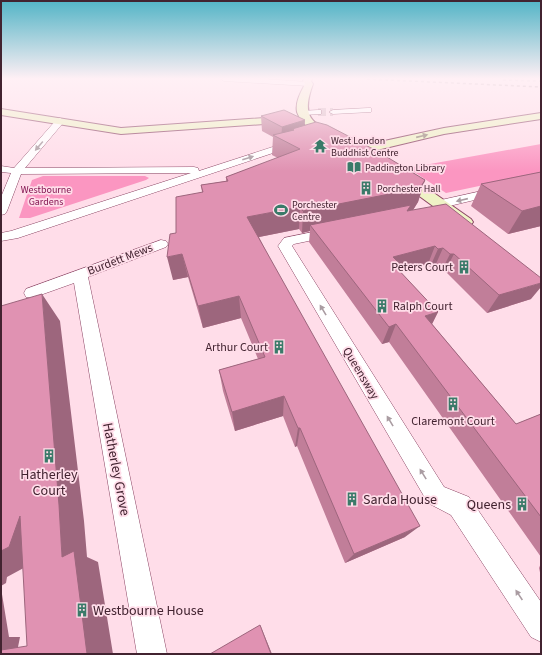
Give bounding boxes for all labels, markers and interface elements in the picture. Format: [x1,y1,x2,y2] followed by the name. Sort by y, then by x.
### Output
[416,132,428,138] one-way arrow
[331,134,399,160] place label: West London Buddhist Centre
[312,138,328,154] temple icon: West London Buddhist Centre
[34,141,43,152] one-way arrow
[242,155,254,161] one-way arrow
[346,159,362,175] library icon: Paddington Library
[365,161,445,175] place label: Paddington Library
[358,180,374,196] building icon: Porchester Hall
[377,182,441,196] place label: Porchester Hall
[21,183,71,209] park label: Westbourne Gardens
[456,197,468,203] one-way arrow
[292,198,337,224] place label: Porchester Centre
[273,202,289,218] sports icon: Porchester Centre
[85,239,155,280] street label: Burdett Mews
[391,259,453,276] place label: Peters Court
[456,259,472,275] building icon: Peters Court
[374,298,390,314] building icon: Ralph Court
[393,298,453,315] place label: Ralph Court
[320,304,327,316] one-way arrow
[206,339,268,356] place label: Arthur Court
[271,339,287,355] building icon: Arthur Court
[338,344,383,403] street label: Queensway
[445,396,461,412] building icon: Claremont Court
[411,413,495,430] place label: Claremont Court
[387,415,394,427] one-way arrow
[97,421,135,517] street label: Hatherley Grove
[41,448,57,464] building icon: Hatherley Court
[20,465,78,501] place label: Hatherley Court
[419,468,426,480] one-way arrow
[363,490,437,510] place label: Sarda House
[344,491,360,507] building icon: Sarda House
[467,495,511,515] place label: Queens
[514,496,530,512] building icon: Queens
[515,590,523,600] one-way arrow
[93,601,204,621] place label: Westbourne House
[74,602,90,618] building icon: Westbourne House

